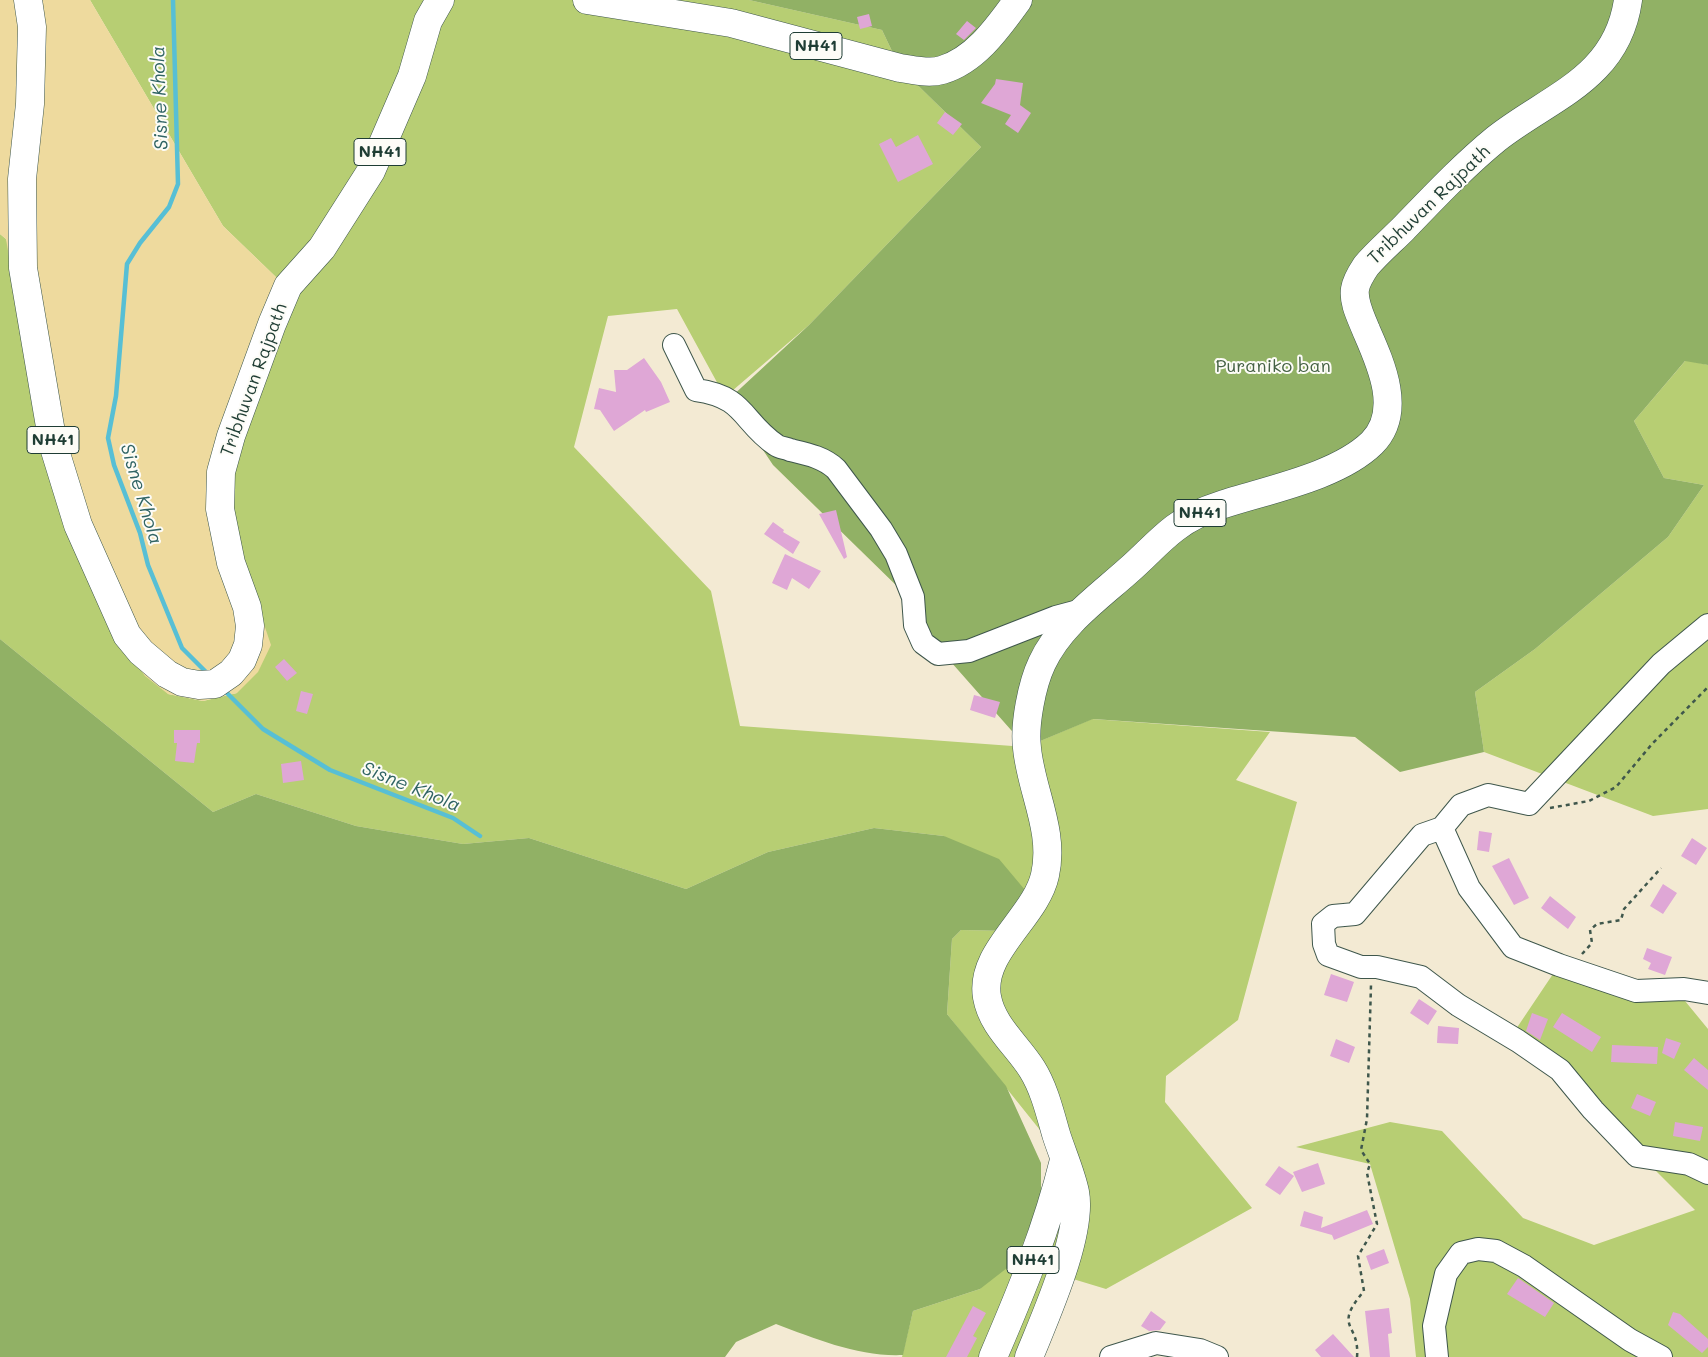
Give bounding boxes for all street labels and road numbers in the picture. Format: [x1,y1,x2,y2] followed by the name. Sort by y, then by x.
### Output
[790,32,842,59] road number: NH41
[354,138,406,166] road number: NH41
[1363,141,1495,269] street label: Tribhuvan Rajpath
[216,300,292,460] street label: Tribhuvan Rajpath
[27,426,79,454] road number: NH41
[1174,499,1226,526] road number: NH41
[1007,1246,1059,1274] road number: NH41

